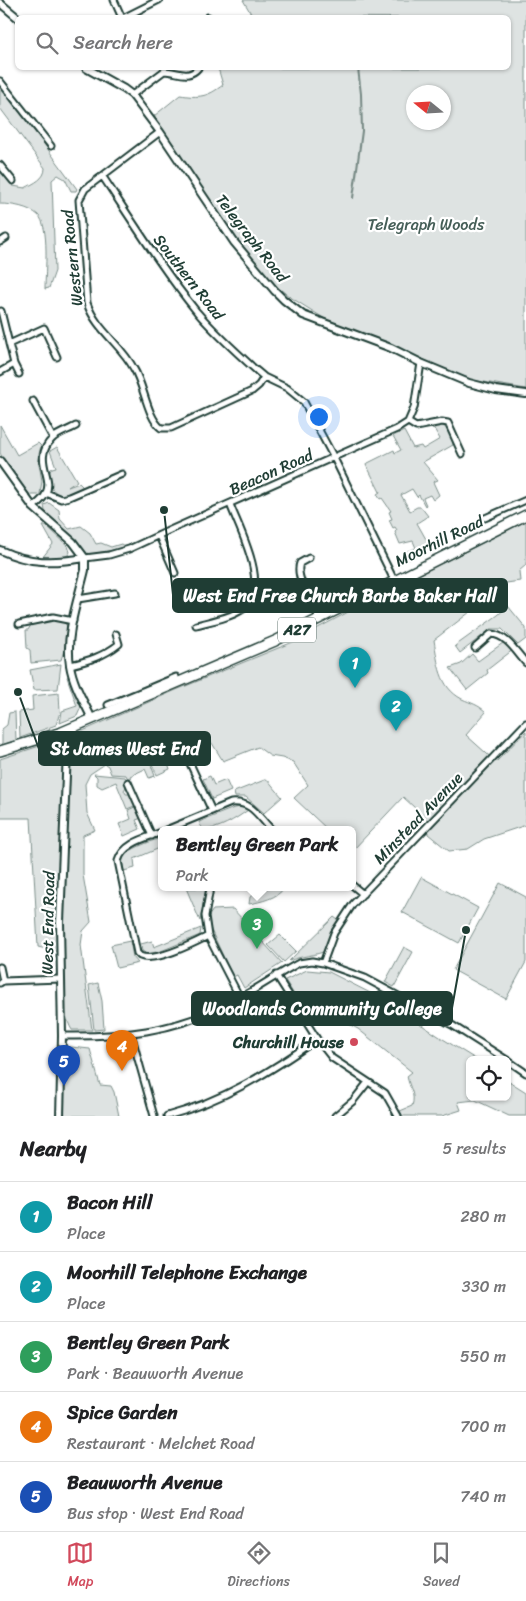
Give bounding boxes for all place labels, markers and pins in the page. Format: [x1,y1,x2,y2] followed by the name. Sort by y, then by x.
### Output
[173,579,507,612] callout: West End Free Church Barbe Baker Hall
[339,647,371,688] pin: 1
[380,690,412,731] pin: 2
[39,732,210,765] callout: St James West End
[241,908,273,949] pin: 3
[192,992,452,1025] callout: Woodlands Community College
[232,1028,345,1057] place label: Churchill House
[106,1030,138,1071] pin: 4
[348,1036,360,1048] marker: Churchill House
[48,1045,80,1086] pin: 5

